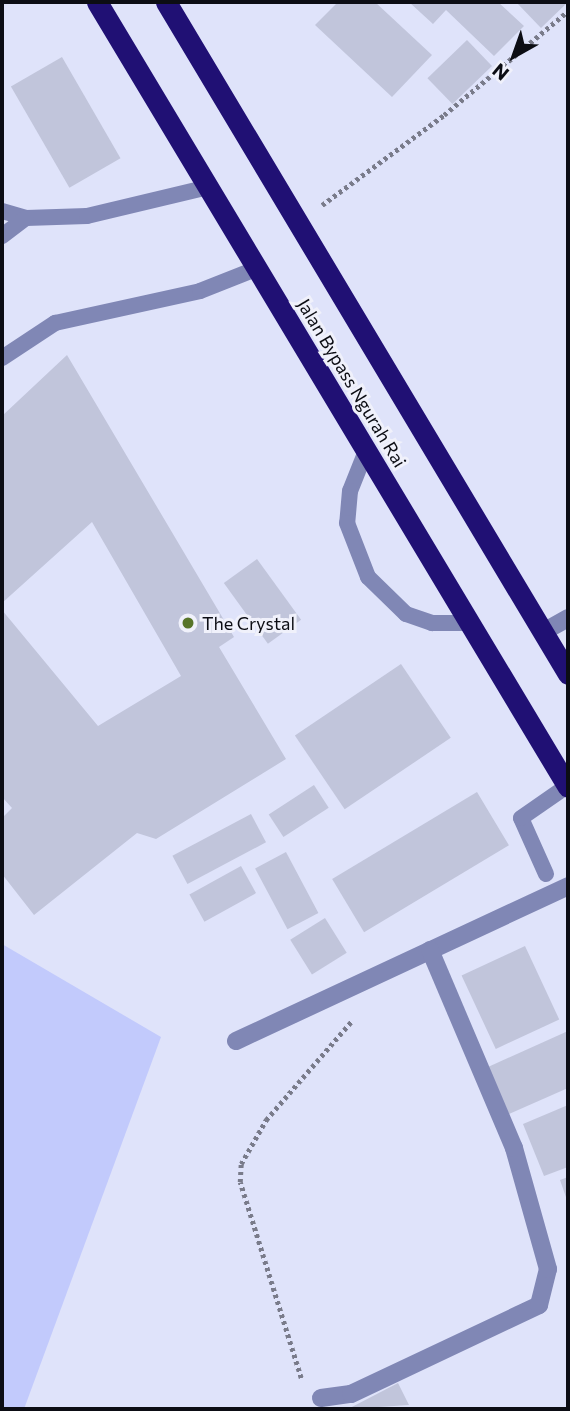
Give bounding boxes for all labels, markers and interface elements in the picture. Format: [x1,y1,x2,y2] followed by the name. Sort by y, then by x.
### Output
[479,21,549,91] north arrow
[487,59,513,86] text: N
[293,295,411,471] street label: Jalan Bypass Ngurah Rai
[202,612,295,634] place label: The Crystal
[180,615,196,631] marker: The Crystal

